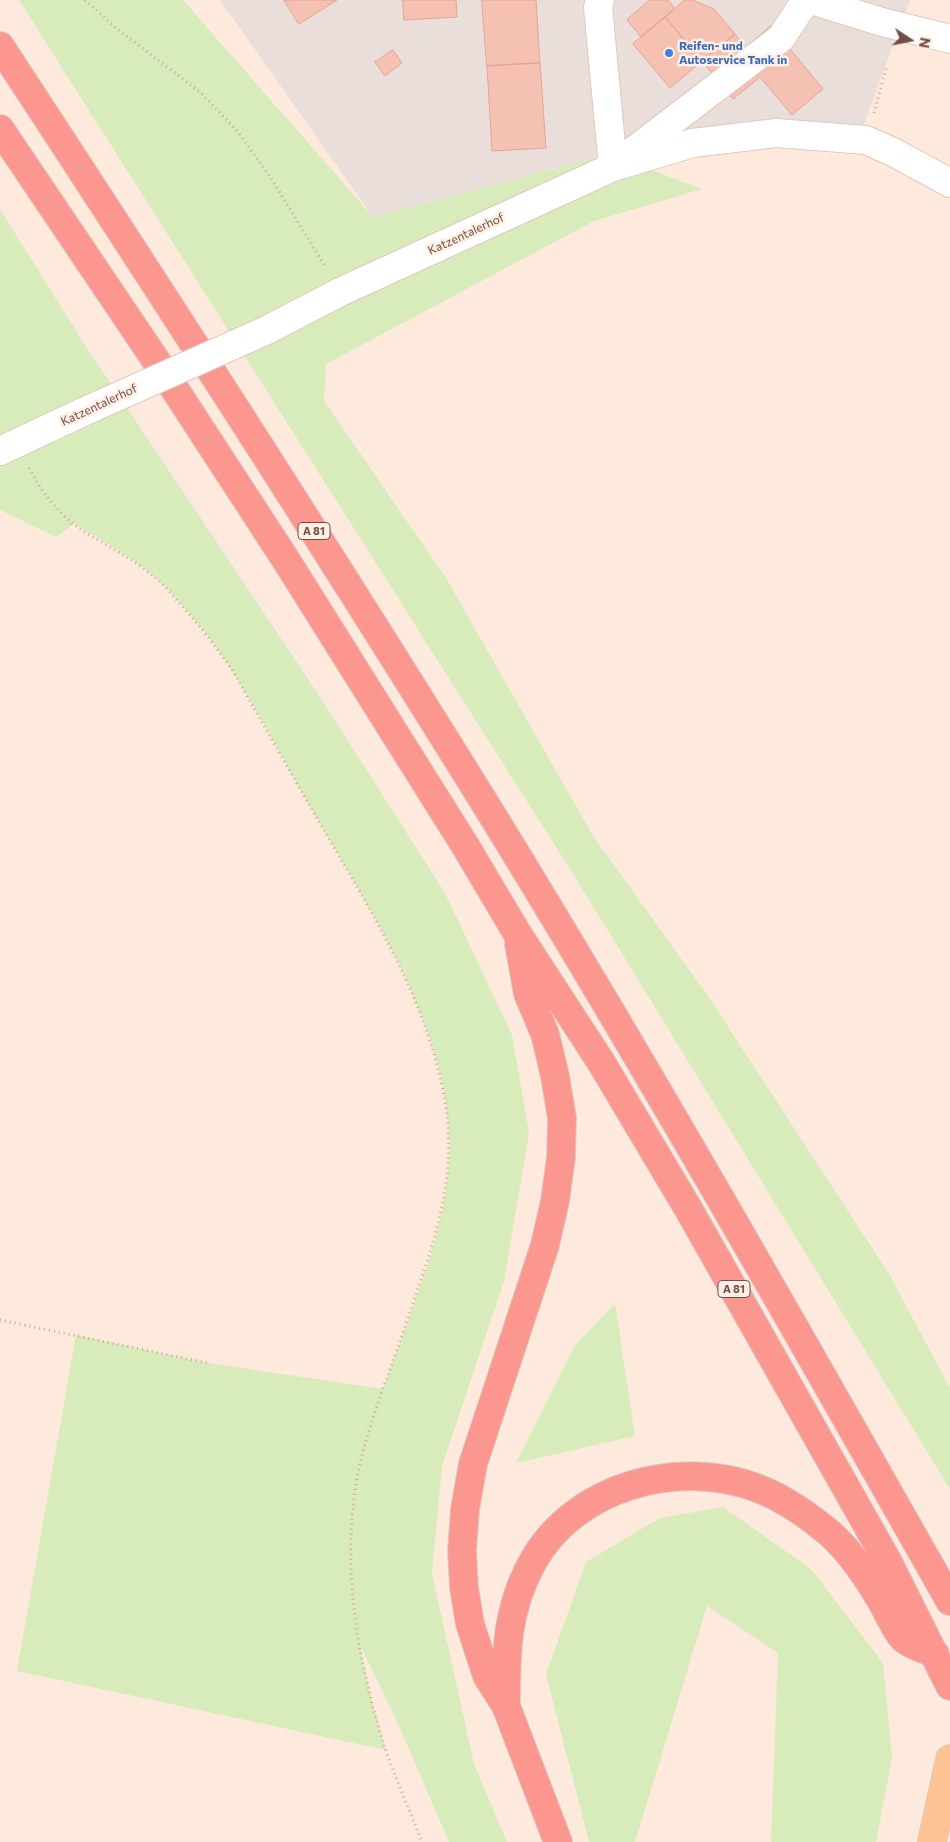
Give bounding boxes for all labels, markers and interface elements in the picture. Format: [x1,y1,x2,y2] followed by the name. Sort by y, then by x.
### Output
[885,15,935,65] north arrow
[916,36,935,50] text: N
[679,39,787,67] place label: Reifen- und Autoservice Tank in
[663,47,675,59] marker: Reifen- und Autoservice Tank in
[426,210,506,258] street label: Katzentalerhof
[59,381,139,429] street label: Katzentalerhof
[298,522,330,540] road number: A 81
[718,1280,750,1298] road number: A 81

